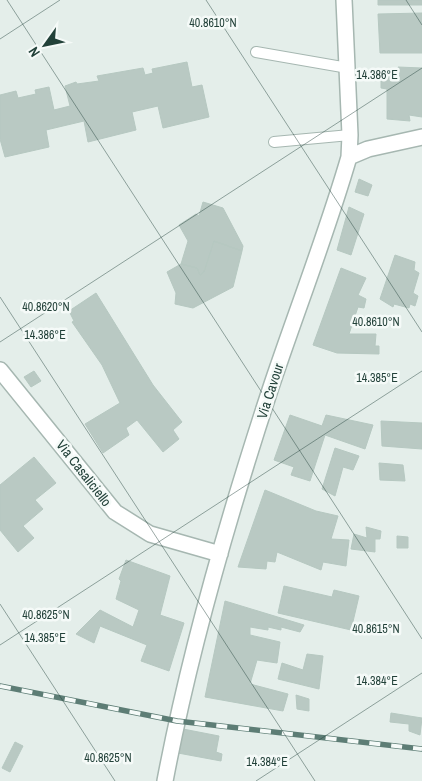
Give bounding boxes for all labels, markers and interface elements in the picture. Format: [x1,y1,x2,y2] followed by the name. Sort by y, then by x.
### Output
[189,15,237,31] text: 40.8610°N
[20,20,70,70] north arrow
[24,44,44,60] text: N
[356,67,398,83] text: 14.386°E
[22,299,70,315] text: 40.8620°N
[352,314,400,330] text: 40.8610°N
[24,327,66,343] text: 14.386°E
[253,361,287,421] street label: Via Cavour
[356,370,398,386] text: 14.385°E
[52,436,116,510] street label: Via Casaliciello
[22,607,70,623] text: 40.8625°N
[352,621,400,637] text: 40.8615°N
[24,630,66,646] text: 14.385°E
[356,673,398,689] text: 14.384°E
[84,750,132,766] text: 40.8625°N
[246,754,288,770] text: 14.384°E

